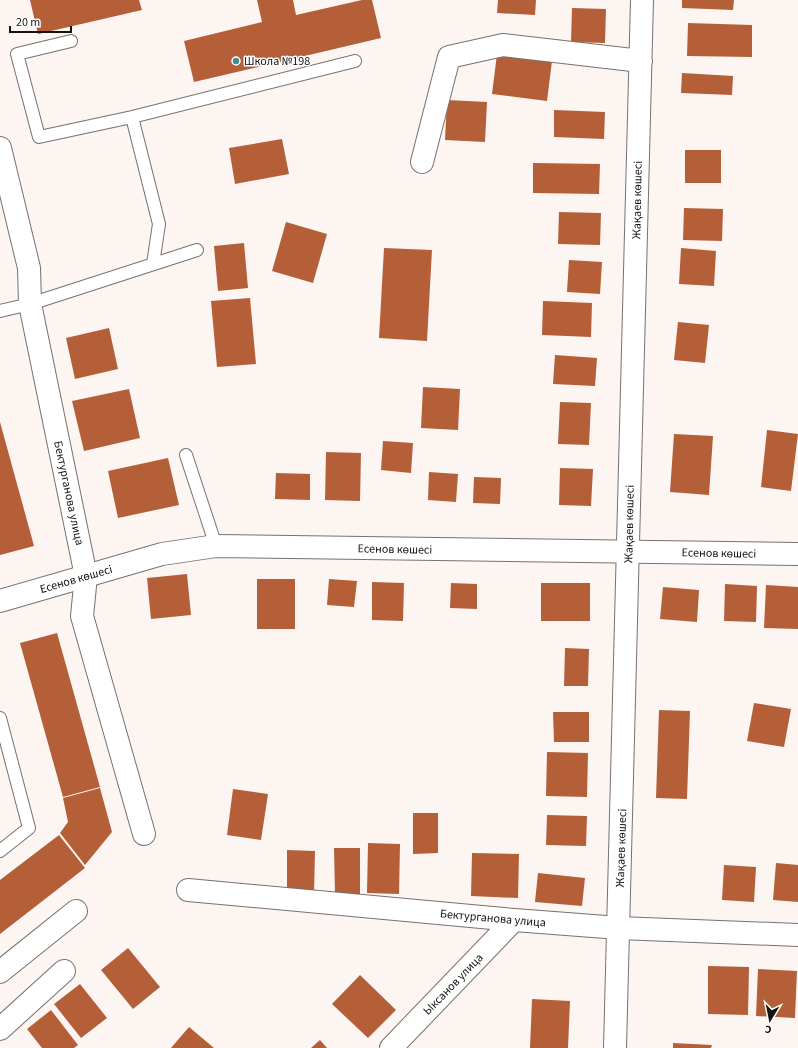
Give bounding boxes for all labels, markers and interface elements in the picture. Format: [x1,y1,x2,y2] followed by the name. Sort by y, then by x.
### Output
[10,8,71,34] scale bar
[16,14,40,31] text: 20 m
[244,53,310,70] place label: Школа №198
[231,56,241,66] marker: Школа №198
[628,161,647,239] street label: Жақаев көшесі
[49,439,88,547] street label: Бектурганова улица
[620,485,639,563] street label: Жақаев көшесі
[357,540,433,559] street label: Есенов көшесі
[681,544,757,563] street label: Есенов көшесі
[38,561,114,598] street label: Есенов көшесі
[612,808,631,888] street label: Жақаев көшесі
[439,905,547,932] street label: Бектурганова улица
[419,950,487,1019] street label: Ыксанов улица
[750,1000,790,1040] north arrow
[763,1021,773,1037] text: С

